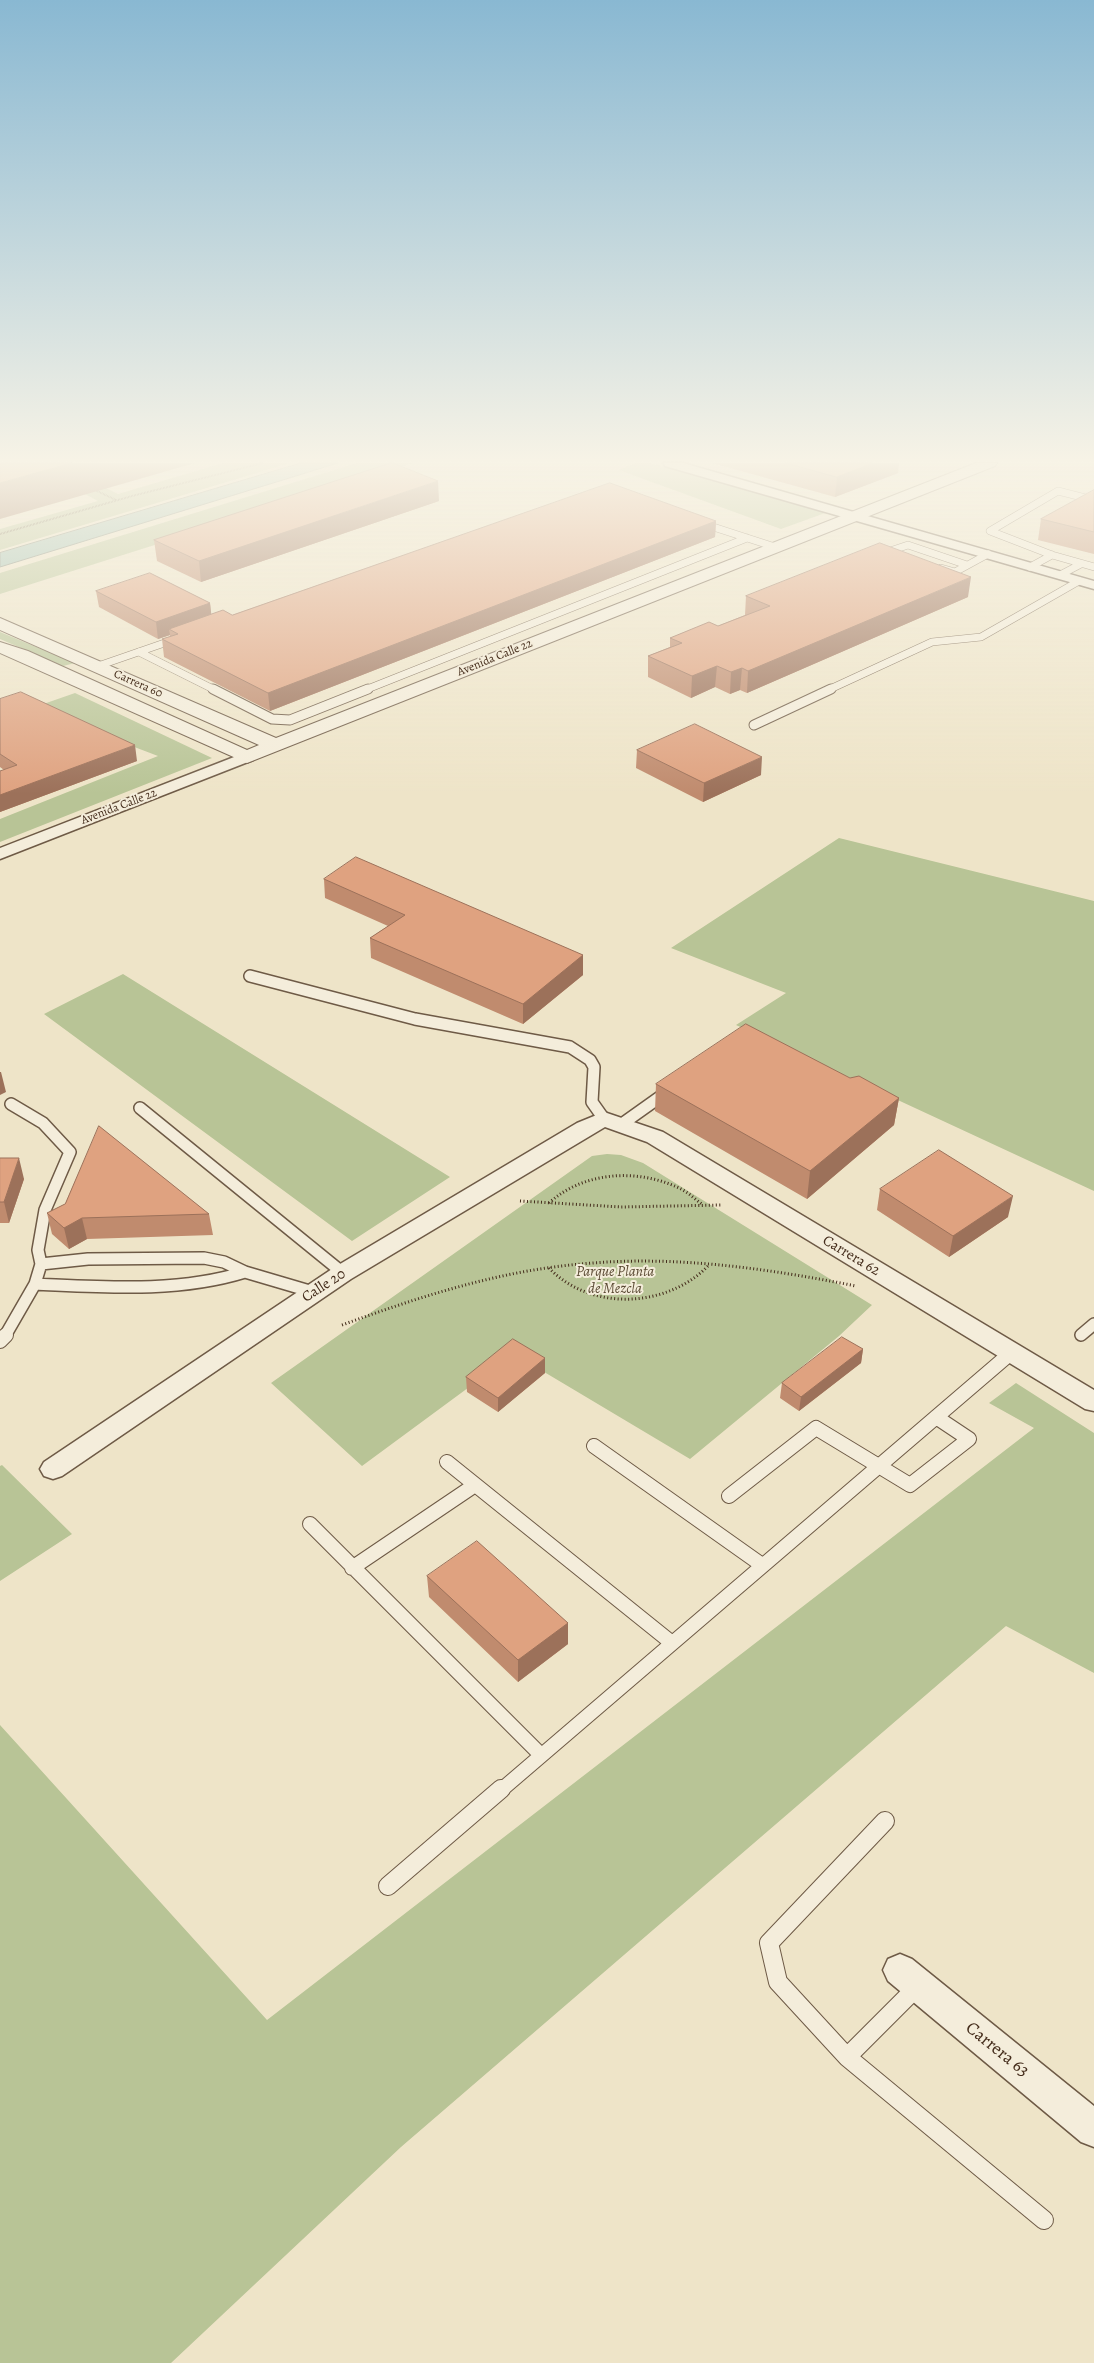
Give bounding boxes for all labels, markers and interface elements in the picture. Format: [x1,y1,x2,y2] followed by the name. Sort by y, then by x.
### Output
[455,636,535,680] street label: Avenida Calle 22
[111,667,165,701] street label: Carrera 60
[79,786,159,828] street label: Avenida Calle 22
[819,1232,883,1280] street label: Carrera 62
[576,1263,654,1298] park label: Parque Planta de Mezcla
[299,1265,349,1307] street label: Calle 20
[961,2018,1033,2082] street label: Carrera 63

